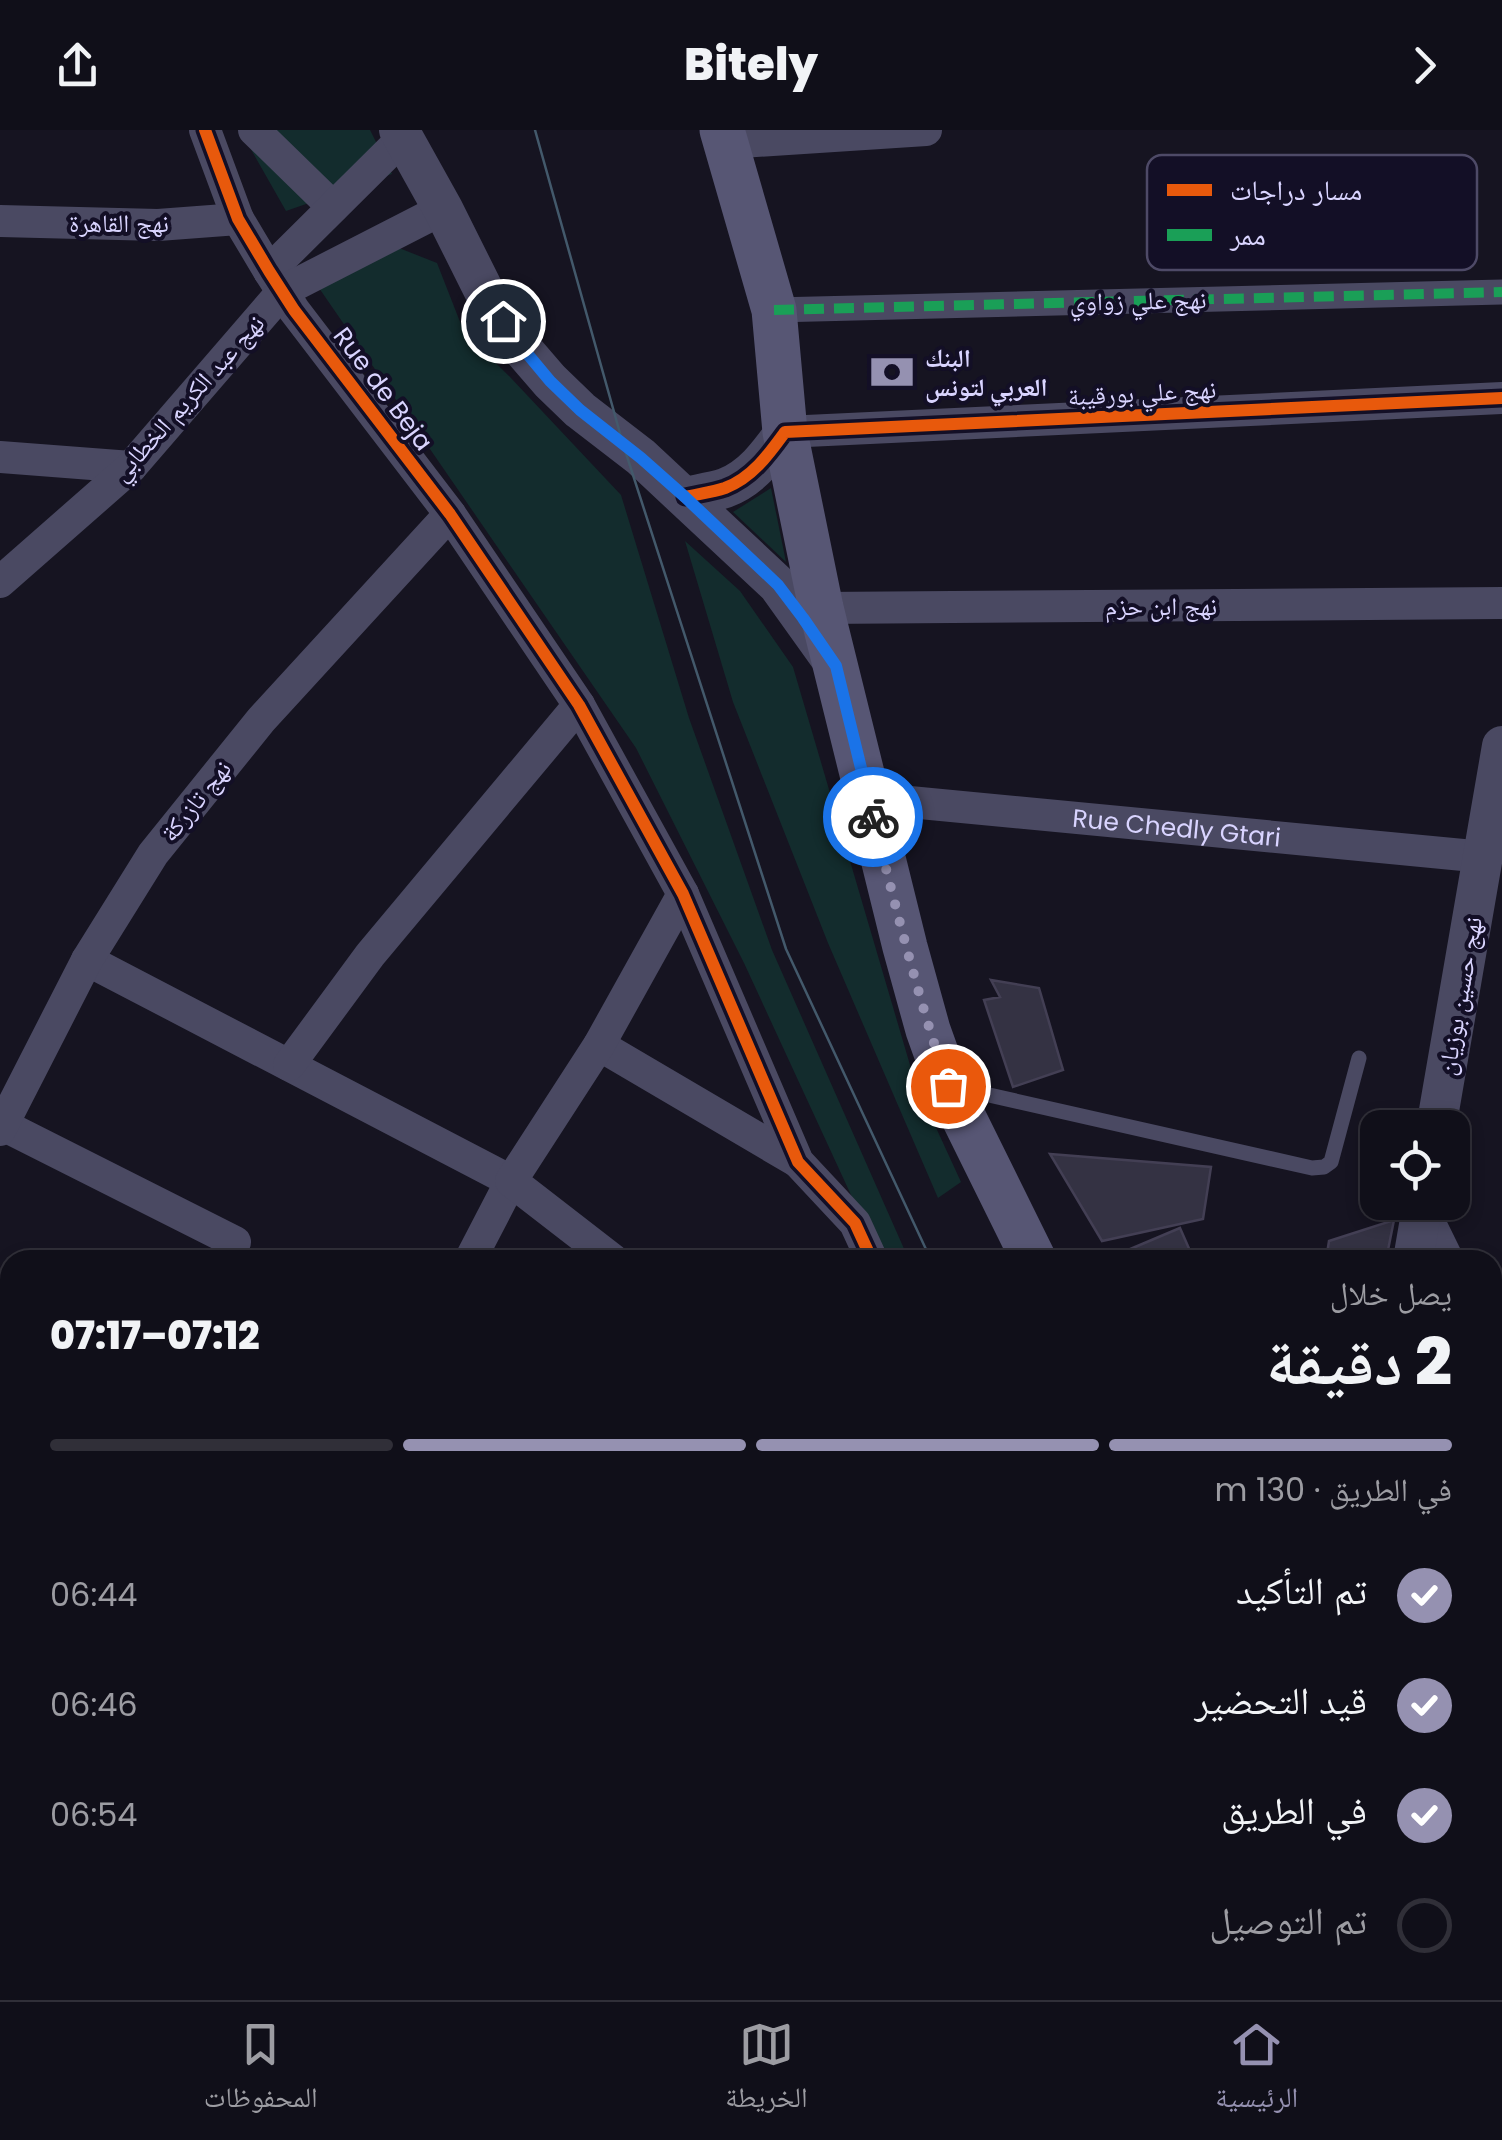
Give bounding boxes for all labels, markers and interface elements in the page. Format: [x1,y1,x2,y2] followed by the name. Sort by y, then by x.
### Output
[684,33,818,96] text: Bitely
[50,38,105,93] icon: share
[1397,38,1452,93] icon: forward
[1147,155,1477,270] legend
[1230,171,1362,210] text: مسار دراجات
[69,206,169,241] street label: نهج القاهرة
[1229,216,1266,255] text: ممر
[461,279,546,364] pin
[1069,282,1207,322] street label: نهج علي زواوي
[476,294,531,349] icon: home
[104,307,274,491] street label: نهج عبد الكريم الخطابي
[325,320,441,458] street label: Rue de Beja
[925,341,1048,407] place label: البنك العربي لتونس
[868,348,916,396] bank icon: البنك العربي لتونس
[1067,372,1217,417] street label: نهج علي بورقيبة
[1105,589,1217,624] street label: نهج ابن حزم
[152,753,240,849] street label: نهج تازركة
[823,767,923,867] courier
[846,790,901,845] icon: bike
[1071,800,1282,855] street label: Rue Chedly Gtari
[1429,914,1491,1078] street label: نهج حسين بوزيان
[906,1044,991,1129] pin
[921,1059,976,1114] icon: bag
[1360,1110,1470,1220] map controls
[1360,1110,1470,1220] button: locate
[1330,1271,1452,1316] text: يصل خلال
[50,1309,260,1362] text: 07:12–07:17
[1266,1317,1452,1408] text: 2 دقيقة
[1214,1467,1452,1512] text: في الطريق · 130 m
[1236,1564,1367,1617] text: تم التأكيد
[1397,1568,1452,1623] icon: check
[50,1572,138,1617] text: 06:44
[1195,1674,1367,1727] text: قيد التحضير
[1397,1678,1452,1733] icon: check
[50,1682,138,1727] text: 06:46
[1221,1784,1367,1837] text: في الطريق
[1397,1788,1452,1843] icon: check
[50,1792,137,1837] text: 06:54
[1209,1894,1367,1947] text: تم التوصيل
[204,2017,318,2125] tab: المحفوظات
[725,2017,808,2125] tab: الخريطة
[1215,2017,1298,2125] tab: الرئيسية

